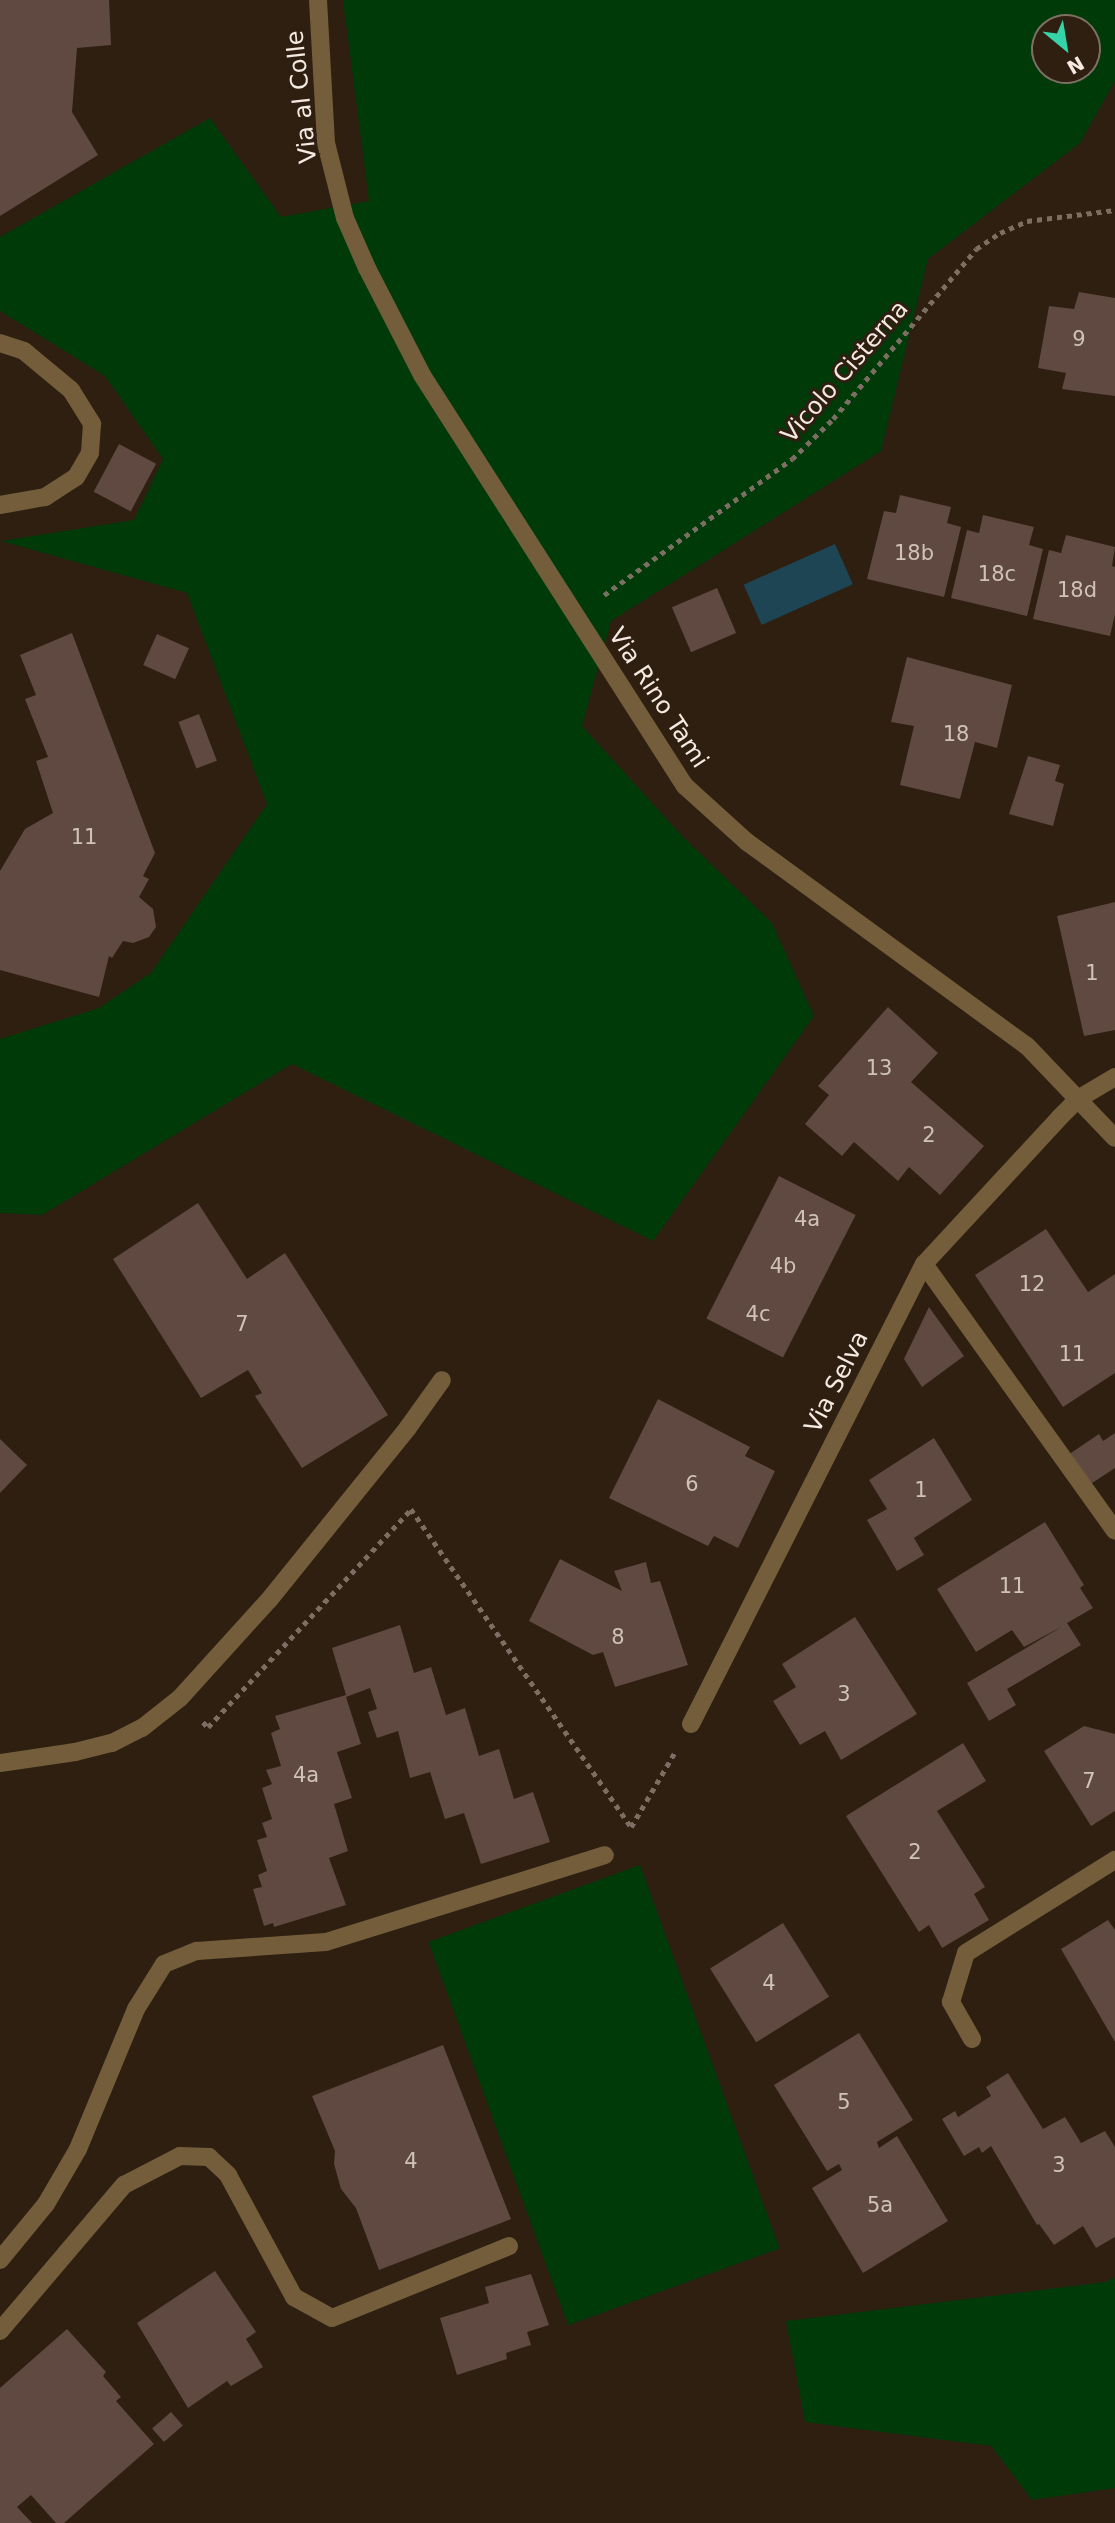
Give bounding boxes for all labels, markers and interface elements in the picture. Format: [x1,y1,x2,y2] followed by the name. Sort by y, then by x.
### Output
[1031,14,1101,84] north arrow
[281,29,323,165] street label: Via al Colle
[1063,52,1088,79] text: N
[775,295,915,449] street label: Vicolo Cisterna
[1072,326,1086,352] house number: 9
[894,540,934,566] house number: 18b
[978,561,1016,587] house number: 18c
[1057,577,1097,603] house number: 18d
[602,623,714,773] street label: Via Rino Tami
[943,721,969,747] house number: 18
[71,824,97,850] house number: 11
[1085,960,1099,986] house number: 1
[866,1055,892,1081] house number: 13
[922,1122,936,1148] house number: 2
[794,1206,820,1232] house number: 4a
[770,1253,796,1279] house number: 4b
[1019,1271,1045,1297] house number: 12
[746,1301,770,1327] house number: 4c
[235,1311,249,1337] house number: 7
[799,1326,875,1438] street label: Via Selva
[1059,1341,1085,1367] house number: 11
[685,1471,699,1497] house number: 6
[914,1477,928,1503] house number: 1
[999,1573,1025,1599] house number: 11
[611,1624,625,1650] house number: 8
[837,1681,851,1707] house number: 3
[293,1762,319,1788] house number: 4a
[1082,1768,1096,1794] house number: 7
[908,1839,922,1865] house number: 2
[762,1970,776,1996] house number: 4
[837,2089,851,2115] house number: 5
[404,2148,418,2174] house number: 4
[1052,2152,1066,2178] house number: 3
[867,2192,893,2218] house number: 5a

